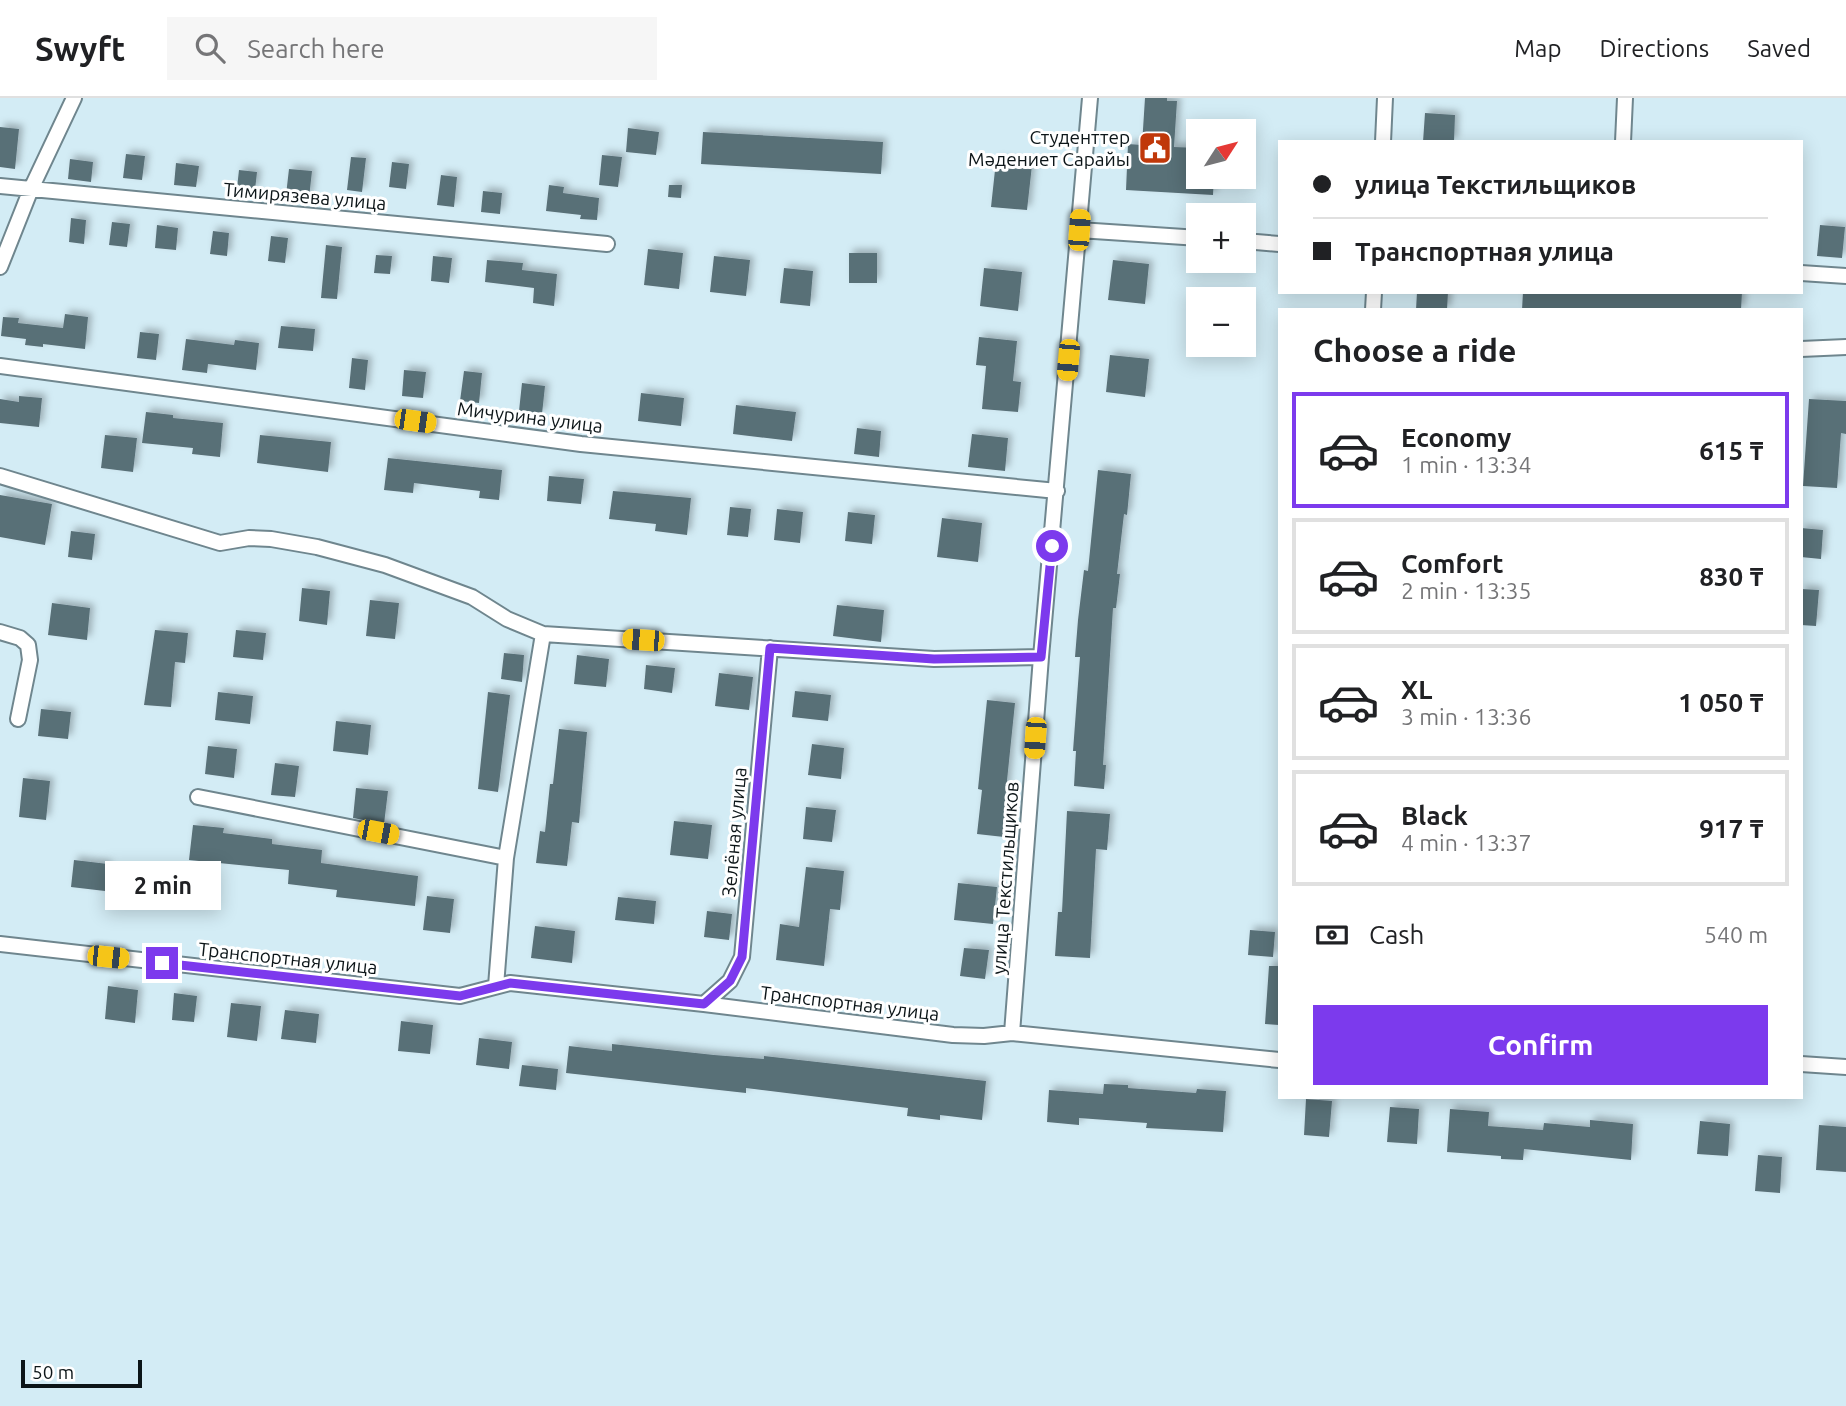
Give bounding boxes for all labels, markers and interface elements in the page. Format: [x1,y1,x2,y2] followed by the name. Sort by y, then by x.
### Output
[167,17,657,80] search box
[191,29,229,67] icon: search
[35,30,125,67] text: Swyft
[247,34,385,63] text: Search here
[1514,35,1561,62] text: Map
[1599,35,1709,62] text: Directions
[1747,35,1811,62] text: Saved
[1186,119,1256,189] north arrow
[1186,119,1256,357] map controls
[968,126,1130,170] place label: Студенттер Мәдениет Сарайы
[1136,129,1174,167] public building icon: Студенттер Мәдениет Сарайы
[1355,170,1636,199] text: улица Текстильщиков
[223,178,387,214] street label: Тимирязева улица
[1186,203,1256,273] button: +
[1068,208,1091,252] car
[1355,237,1614,266] text: Транспортная улица
[1186,287,1256,357] button: −
[1313,332,1516,368] text: Choose a ride
[1056,338,1081,382] car
[456,397,604,437] street label: Мичурина улица
[393,408,438,434] car
[1317,419,1380,482] icon: car
[1401,423,1511,452] text: Economy
[1699,436,1764,465] text: 615 ₸
[1401,452,1532,477] text: 1 min · 13:34
[1036,530,1068,562] route start
[1317,545,1380,608] icon: car
[1401,549,1504,578] text: Comfort
[1699,562,1764,591] text: 830 ₸
[1401,578,1532,603] text: 2 min · 13:35
[622,628,665,652] car
[1317,671,1380,734] icon: car
[1401,675,1432,704] text: XL
[1678,688,1764,717] text: 1 050 ₸
[1401,704,1532,729] text: 3 min · 13:36
[1024,716,1047,760] car
[717,766,751,898] street label: Зелёная улица
[987,781,1023,975] street label: улица Текстильщиков
[1317,797,1380,860] icon: car
[1401,801,1468,830] text: Black
[1699,814,1764,843] text: 917 ₸
[356,818,401,846] car
[1401,830,1532,855] text: 4 min · 13:37
[104,862,220,910] callout: 2 min
[134,873,192,898] text: 2 min
[1313,916,1351,954] icon: cash
[1369,920,1424,949] text: Cash
[1704,922,1768,947] text: 540 m
[197,938,379,978] street label: Транспортная улица
[87,944,130,970] car
[146,947,178,979] route end
[759,981,941,1025] street label: Транспортная улица
[1313,1005,1768,1085] button: Confirm
[21,1357,142,1389] scale bar
[32,1361,74,1383] text: 50 m

